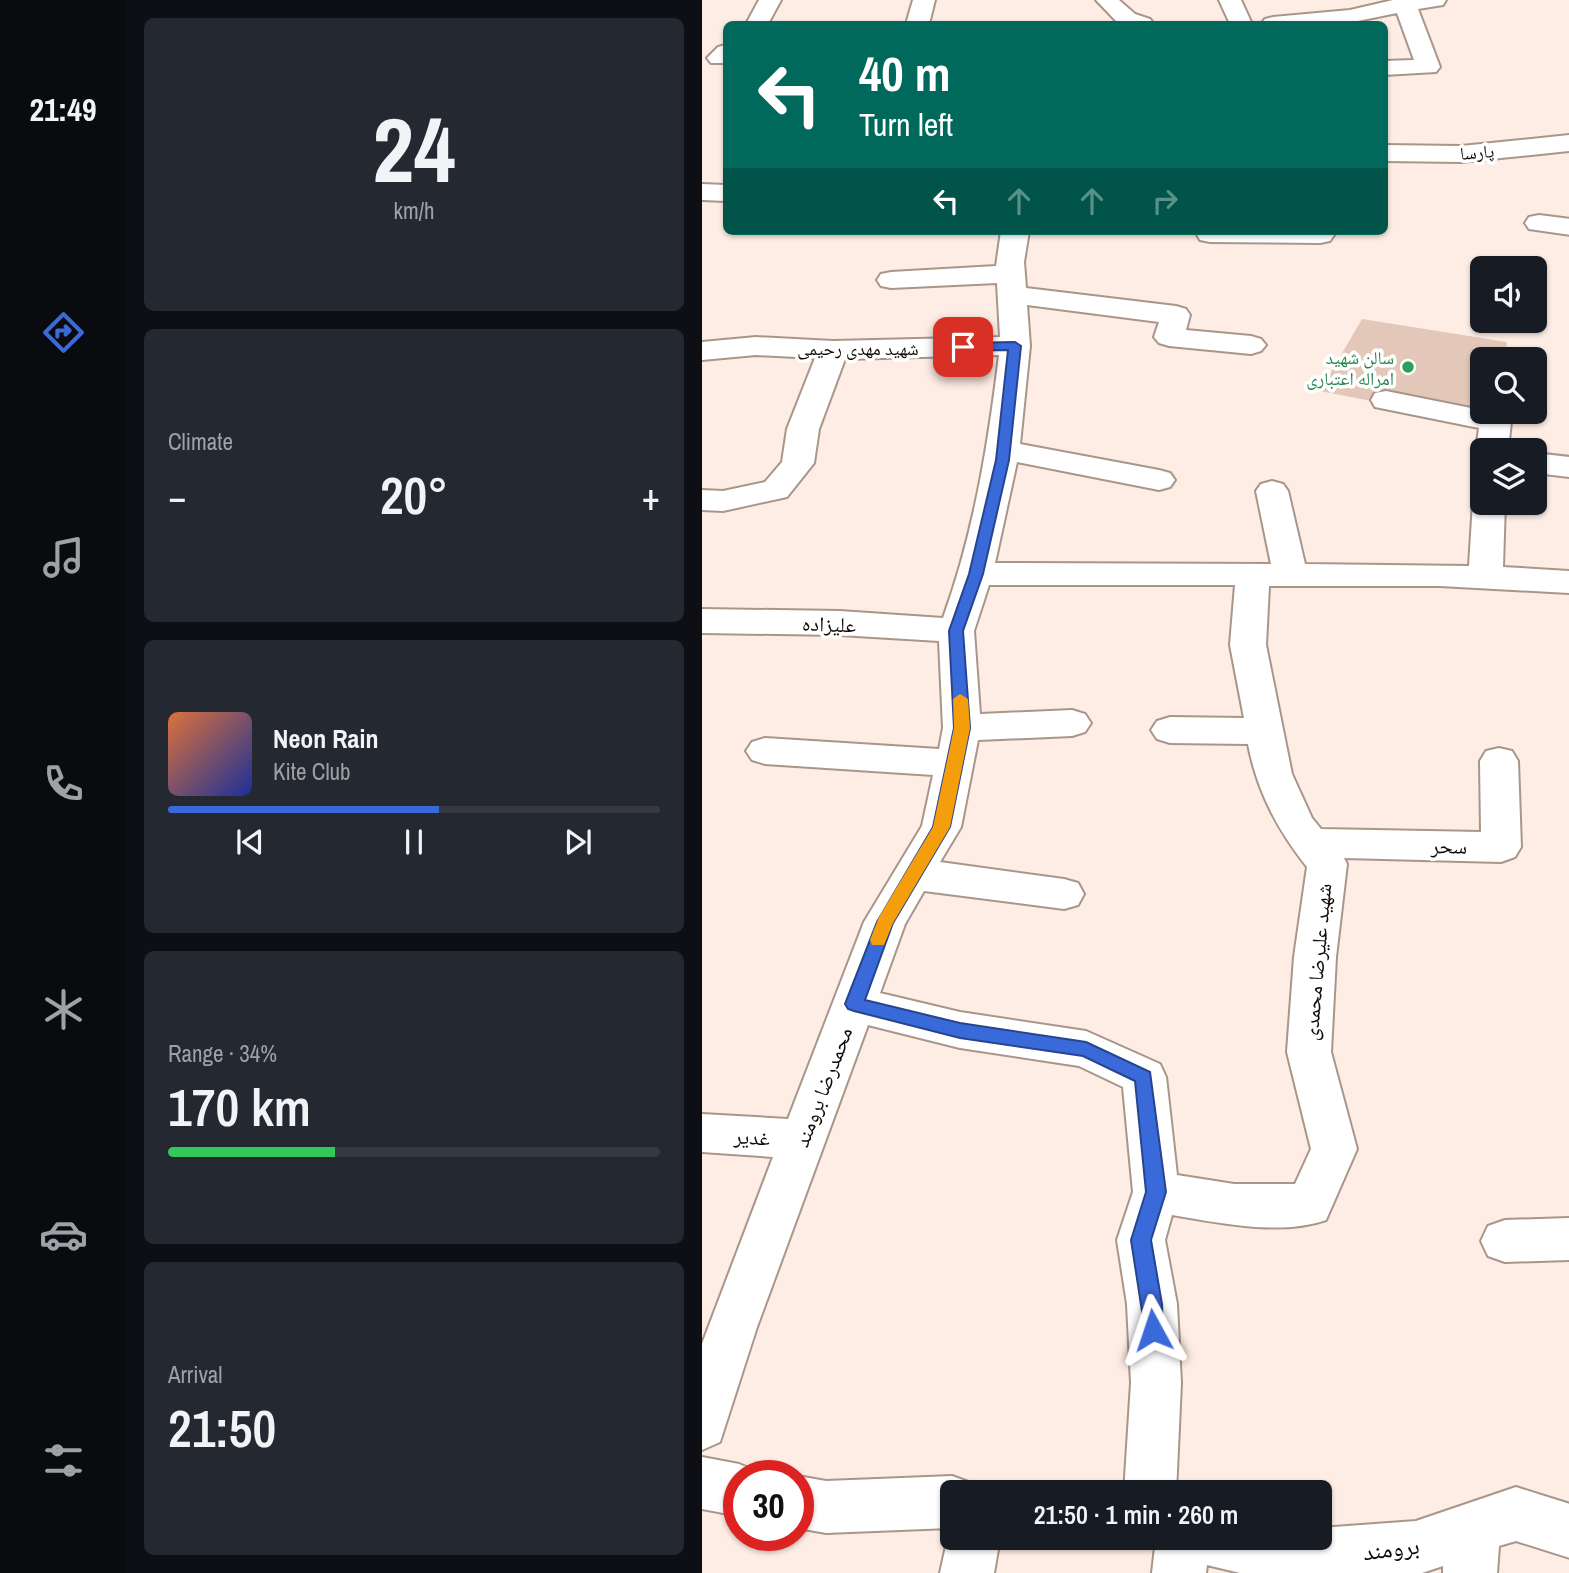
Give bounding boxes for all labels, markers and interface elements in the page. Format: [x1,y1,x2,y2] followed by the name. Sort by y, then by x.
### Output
[859,40,951,106] text: 40 m
[744,49,835,140] icon: left
[29,88,97,131] text: 21:49
[373,88,456,210] text: 24
[859,103,953,146] text: Turn left
[1459,138,1495,166] street label: پارسا
[927,182,965,220] icon: left
[1000,182,1038,220] icon: ahead
[1073,182,1111,220] icon: ahead
[1146,182,1184,220] icon: right
[394,195,434,226] text: km/h
[1470,256,1547,515] map controls
[1470,256,1547,333] button: sound
[39,308,88,357] icon: directions
[933,317,993,377] pin
[944,328,982,366] icon: arrive
[797,336,919,361] street label: شهید مهدی رحیمی
[1306,345,1394,391] place label: سالن شهید امراله اعتباری
[1470,347,1547,424] button: search
[1400,359,1416,375] marker: سالن شهید امراله اعتباری
[168,426,233,457] text: Climate
[1470,438,1547,515] button: layers
[380,460,448,530] text: 20°
[168,471,186,522] text: −
[642,471,660,522] text: +
[39,533,88,582] icon: music
[801,609,857,639] street label: علیزاده
[273,721,378,756] text: Neon Rain
[273,756,351,787] text: Kite Club
[39,759,88,808] icon: phone
[231,823,269,861] icon: previous
[395,823,433,861] icon: pause
[559,823,597,861] icon: next
[1430,831,1467,861] street label: سحر
[1296,882,1338,1042] street label: شهید علیرضا محمدی
[39,985,88,1034] icon: climate
[787,1023,859,1151] street label: محمدرضا برومند
[168,1038,277,1069] text: Range · 34%
[168,1072,311,1142] text: 170 km
[732,1121,771,1153] street label: غدیر
[39,1210,88,1259] icon: car
[1116,1293,1190,1367] position arrow
[168,1359,223,1390] text: Arrival
[168,1393,276,1463] text: 21:50
[39,1436,88,1485] icon: filters
[723,1460,814,1551] speed limit sign: 30
[1034,1497,1238,1532] text: 21:50 · 1 min · 260 m
[1361,1529,1421,1567] street label: برومند

